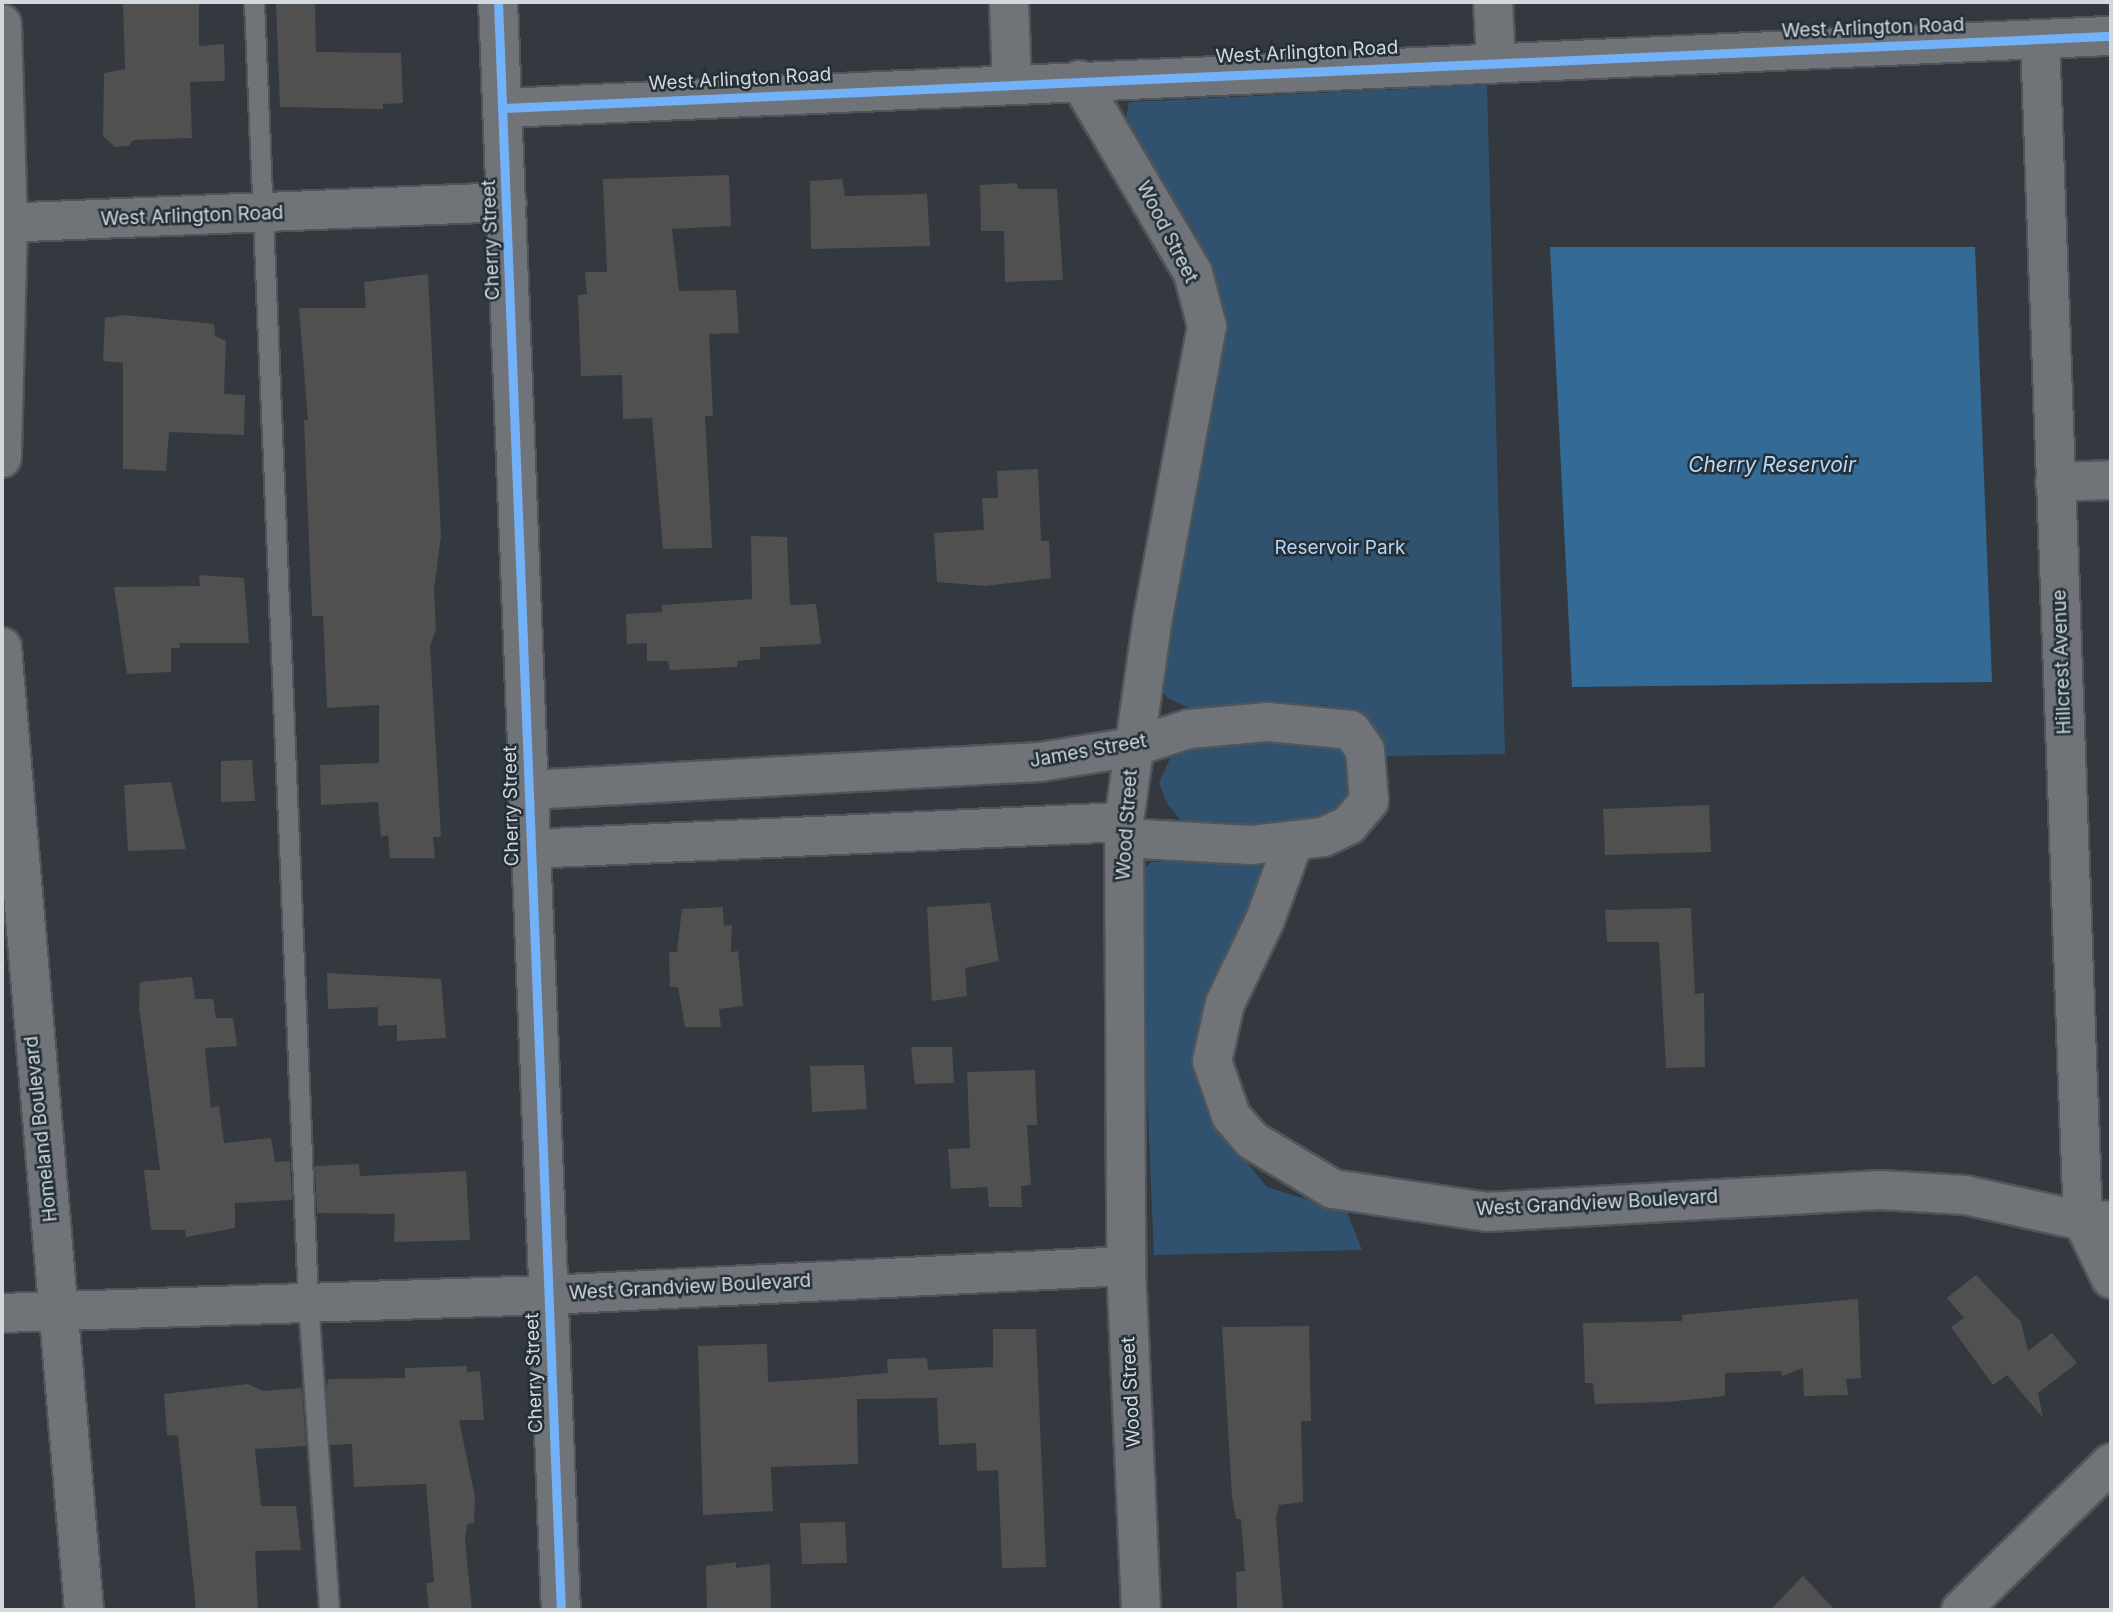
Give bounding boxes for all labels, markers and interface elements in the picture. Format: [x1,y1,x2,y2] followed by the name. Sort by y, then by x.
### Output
[1781,13,1965,43] street label: West Arlington Road
[1215,36,1399,68] street label: West Arlington Road
[648,63,832,95] street label: West Arlington Road
[1132,177,1202,287] street label: Wood Street
[478,179,504,301] street label: Cherry Street
[100,201,284,231] street label: West Arlington Road
[1688,452,1856,478] water label: Cherry Reservoir
[1274,537,1406,559] park label: Reservoir Park
[2048,589,2076,735] street label: Hillcrest Avenue
[1028,730,1148,772] street label: James Street
[499,745,523,867] street label: Cherry Street
[1112,769,1142,881] street label: Wood Street
[20,1035,62,1223] street label: Homeland Boulevard
[1475,1185,1719,1221] street label: West Grandview Boulevard
[568,1269,812,1305] street label: West Grandview Boulevard
[521,1312,547,1434] street label: Cherry Street
[1117,1336,1145,1448] street label: Wood Street

